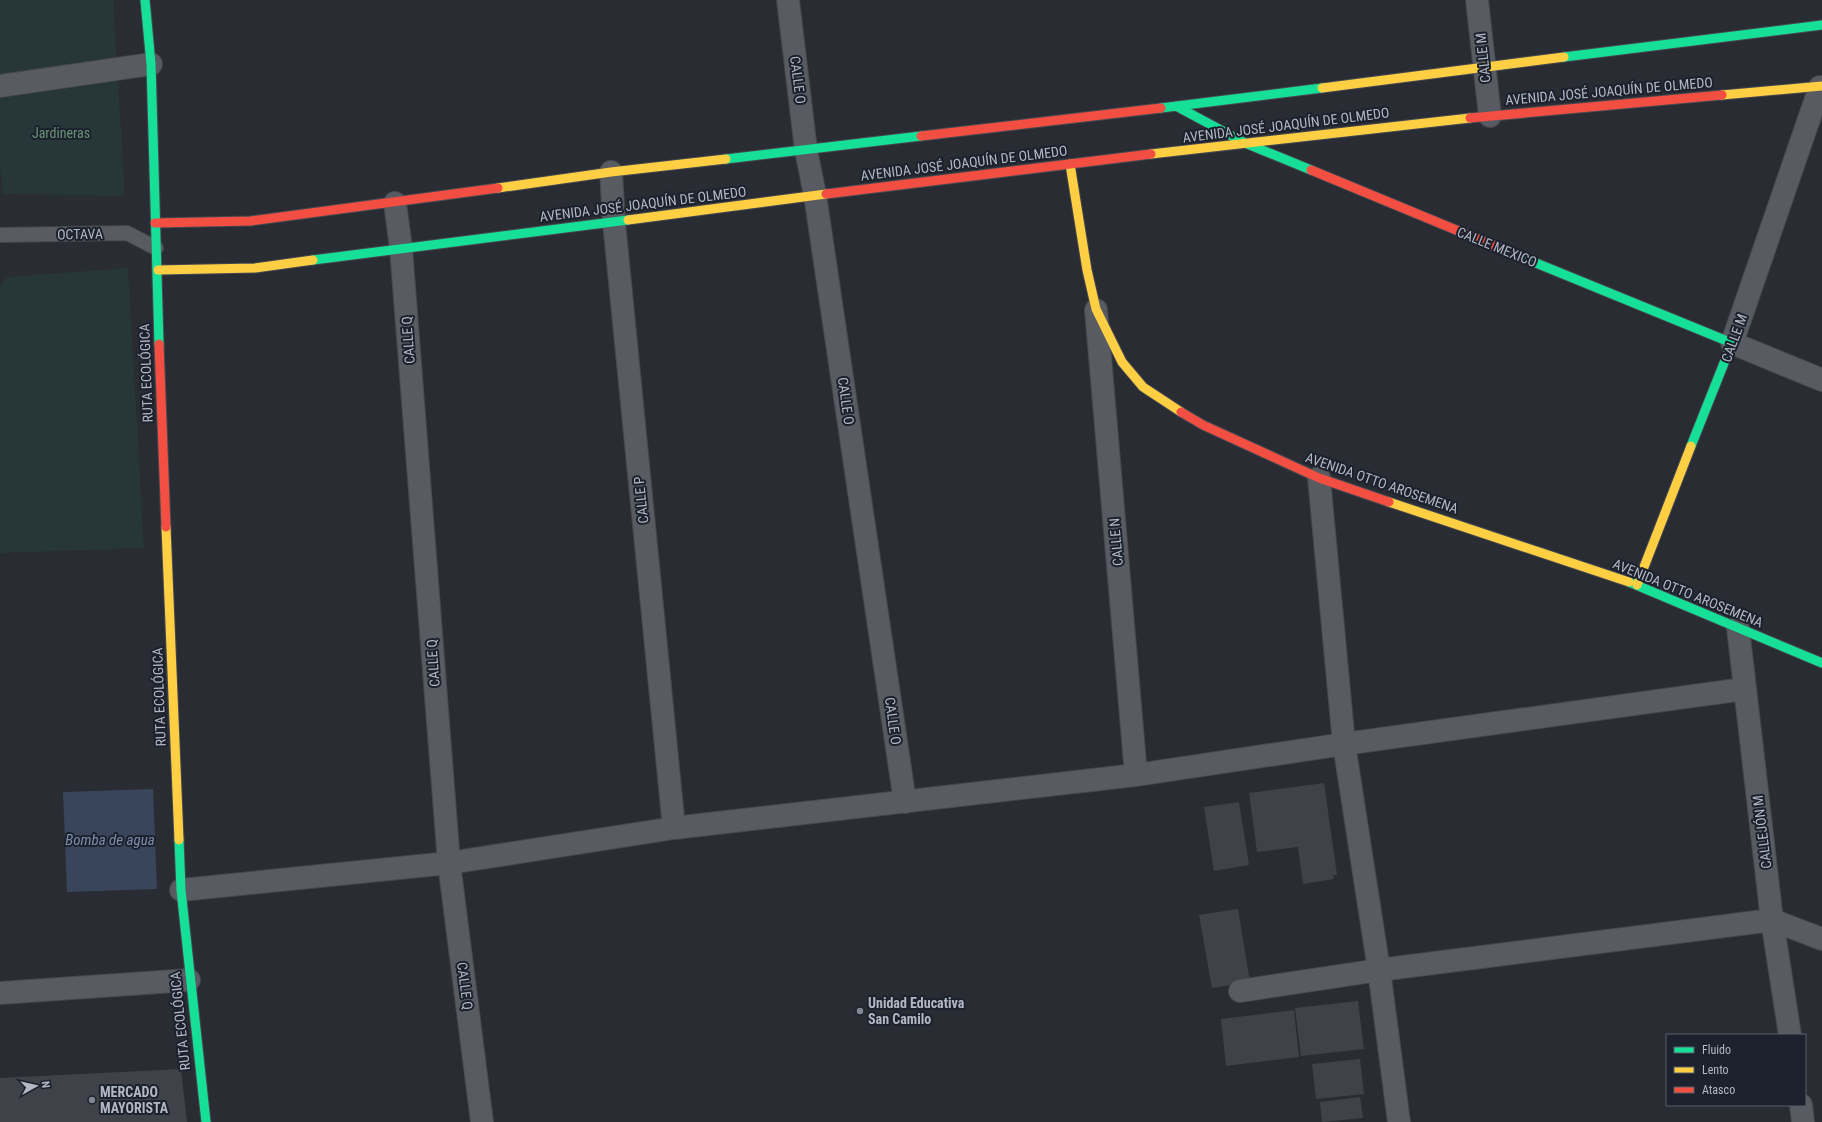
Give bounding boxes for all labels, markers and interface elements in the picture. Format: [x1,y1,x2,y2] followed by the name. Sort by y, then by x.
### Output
[1472,32,1494,84] street label: CALLE M
[787,55,809,105] street label: CALLE O
[1505,73,1713,108] street label: AVENIDA JOSÉ JOAQUÍN DE OLMEDO
[1182,103,1390,146] street label: AVENIDA JOSÉ JOAQUÍN DE OLMEDO
[32,125,90,141] park label: Jardineras
[860,141,1068,184] street label: AVENIDA JOSÉ JOAQUÍN DE OLMEDO
[539,182,747,225] street label: AVENIDA JOSÉ JOAQUÍN DE OLMEDO
[1455,224,1539,270] street label: CALLE MEXICO
[57,226,103,242] street label: OCTAVA
[1718,312,1750,364] street label: CALLE M
[398,316,418,364] street label: CALLE Q
[135,323,156,423] street label: RUTA ECOLÓGICA
[835,376,857,426] street label: CALLE O
[1304,449,1460,517] street label: AVENIDA OTTO AROSEMENA
[631,475,651,524] street label: CALLE P
[1106,517,1126,567] street label: CALLE N
[1611,556,1765,630] street label: AVENIDA OTTO AROSEMENA
[423,639,443,687] street label: CALLE Q
[148,647,169,747] street label: RUTA ECOLÓGICA
[882,696,904,746] street label: CALLE O
[1749,794,1774,870] street label: CALLEJÓN M
[65,831,155,849] water label: Bomba de agua
[454,961,476,1011] street label: CALLE Q
[166,971,193,1071] street label: RUTA ECOLÓGICA
[868,995,965,1027] place label: Unidad Educativa San Camilo
[855,1006,865,1016] marker: Unidad Educativa San Camilo
[1666,1034,1806,1106] legend
[1702,1043,1731,1057] text: Fluido
[1702,1063,1729,1077] text: Lento
[16,1066,56,1106] north arrow
[39,1080,52,1089] text: N
[1702,1083,1735,1097] text: Atasco
[100,1084,169,1116] place label: MERCADO MAYORISTA
[87,1095,97,1105] marker: MERCADO MAYORISTA

